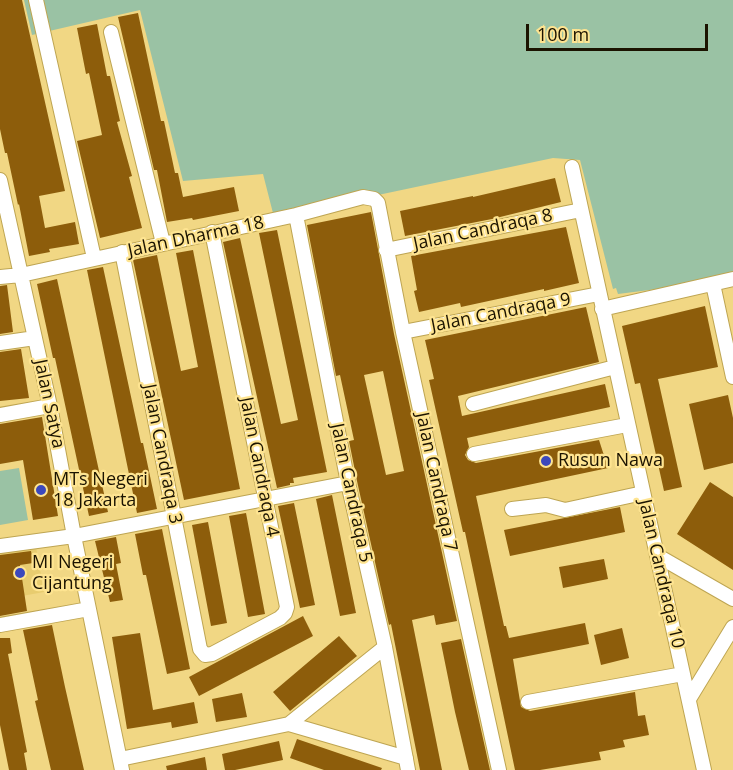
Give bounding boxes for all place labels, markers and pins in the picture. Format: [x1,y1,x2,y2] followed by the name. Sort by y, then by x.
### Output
[558,450,663,472] place label: Rusun Nawa
[539,454,553,468] marker: Rusun Nawa
[53,469,148,512] place label: MTs Negeri 18 Jakarta
[34,483,48,497] marker: MTs Negeri 18 Jakarta
[32,552,113,594] place label: MI Negeri Cijantung
[13,566,27,580] marker: MI Negeri Cijantung

